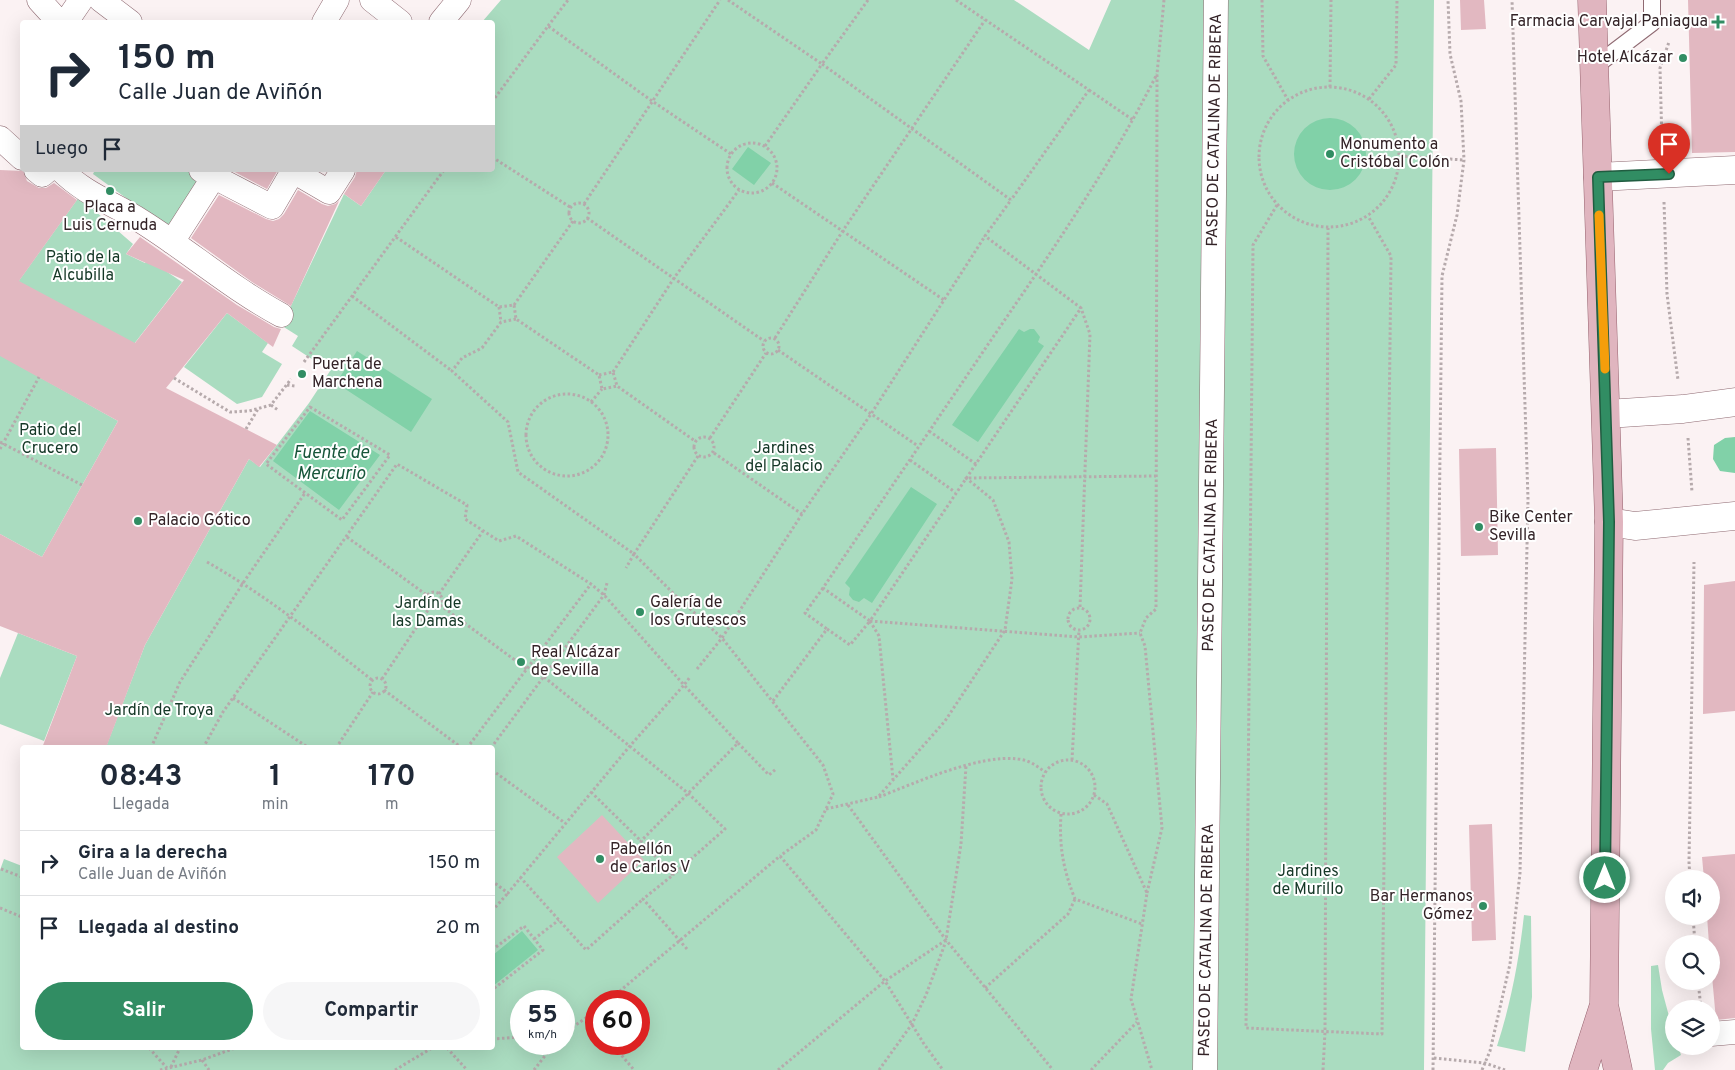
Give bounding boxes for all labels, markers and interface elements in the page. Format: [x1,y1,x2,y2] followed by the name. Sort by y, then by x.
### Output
[1510,12,1708,32] place label: Farmacia Carvajal Paniagua
[1203,13,1227,247] street label: PASEO DE CATALINA DE RIBERA
[1712,16,1724,28] marker: Farmacia Carvajal Paniagua
[118,37,216,81] text: 150 m
[35,40,100,105] icon: right
[1577,48,1673,68] place label: Hotel Alcázar
[1677,52,1689,64] marker: Hotel Alcázar
[118,80,323,107] text: Calle Juan de Aviñón
[1648,123,1690,174] pin
[1655,130,1683,158] icon: arrive
[98,135,126,163] icon: arrive
[1340,135,1450,173] place label: Monumento a Cristóbal Colón
[35,137,88,161] text: Luego
[1324,148,1336,160] marker: Monumento a Cristóbal Colón
[104,185,116,197] marker: Placa a Luis Cernuda
[63,198,157,236] place label: Placa a Luis Cernuda
[46,248,120,286] park label: Patio de la Alcubilla
[312,355,382,393] place label: Puerta de Marchena
[296,368,308,380] marker: Puerta de Marchena
[1199,418,1223,652] street label: PASEO DE CATALINA DE RIBERA
[19,421,81,459] park label: Patio del Crucero
[745,439,823,477] park label: Jardines del Palacio
[293,442,370,486] water label: Fuente de Mercurio
[1489,508,1573,546] place label: Bike Center Sevilla
[148,511,251,531] place label: Palacio Gótico
[132,515,144,527] marker: Palacio Gótico
[1473,521,1485,533] marker: Bike Center Sevilla
[650,593,746,631] place label: Galería de los Grutescos
[392,594,464,632] park label: Jardín de las Damas
[634,606,646,618] marker: Galería de los Grutescos
[531,643,620,681] place label: Real Alcázar de Sevilla
[515,656,527,668] marker: Real Alcázar de Sevilla
[105,701,213,721] park label: Jardín de Troya
[99,759,183,796] text: 08:43
[269,759,281,796] text: 1
[368,759,416,796] text: 170
[112,795,170,815] text: Llegada
[262,795,288,815] text: min
[385,795,399,815] text: m
[1195,823,1219,1057] street label: PASEO DE CATALINA DE RIBERA
[610,840,691,878] place label: Pabellón de Carlos V
[78,841,228,865] text: Gira a la derecha
[35,849,63,877] icon: right
[428,851,480,875] text: 150 m
[1578,851,1630,903] position arrow
[594,853,606,865] marker: Pabellón de Carlos V
[1273,862,1343,900] park label: Jardines de Murillo
[78,865,227,885] text: Calle Juan de Aviñón
[1665,870,1720,1055] map controls
[1665,870,1720,925] button: sound
[1370,887,1473,925] place label: Bar Hermanos Gómez
[1477,900,1489,912] marker: Bar Hermanos Gómez
[35,914,63,942] icon: arrive
[78,916,239,940] text: Llegada al destino
[436,916,480,940] text: 20 m
[1665,935,1720,990] button: search
[35,982,253,1040] button: Salir
[263,982,480,1040] button: Compartir
[585,990,650,1055] speed limit sign: 60
[527,1000,558,1032] text: 55
[1665,1000,1720,1055] button: layers
[528,1027,557,1043] text: km/h

